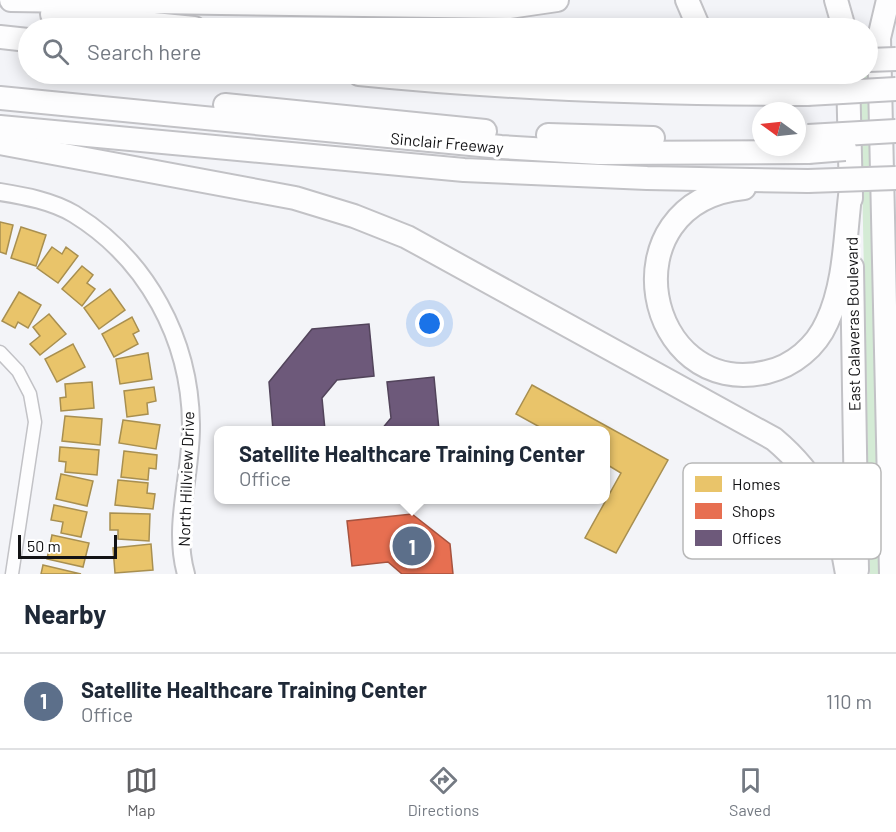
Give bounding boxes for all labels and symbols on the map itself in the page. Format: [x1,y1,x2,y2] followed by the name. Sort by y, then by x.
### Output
[752,102,806,156] north arrow
[390,128,505,157] street label: Sinclair Freeway
[841,237,864,411] street label: East Calaveras Boulevard
[415,309,444,338] your location
[174,411,197,547] street label: North Hillview Drive
[683,463,881,559] legend
[732,474,780,493] text: Homes
[732,501,775,520] text: Shops
[392,524,432,568] pin: 1
[732,528,781,547] text: Offices
[18,532,117,560] scale bar

